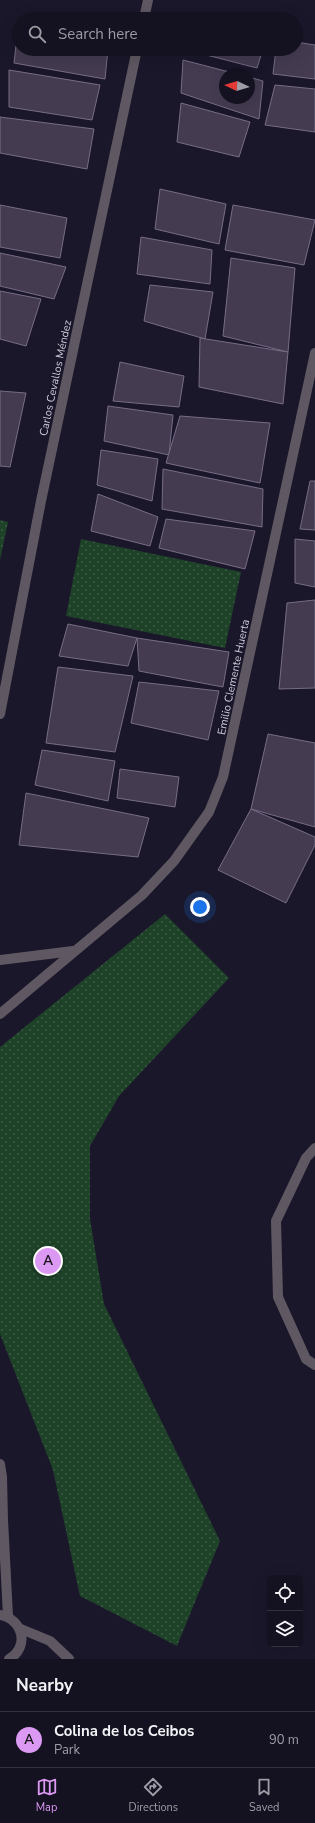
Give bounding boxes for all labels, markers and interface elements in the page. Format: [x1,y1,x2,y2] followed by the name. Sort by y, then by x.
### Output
[12,12,303,56] search box
[26,23,48,45] icon: search
[58,24,138,44] text: Search here
[219,68,255,104] north arrow
[36,319,75,437] street label: Carlos Cevallos Méndez
[214,618,253,736] street label: Emilio Clemente Huerta
[190,897,210,917] your location
[35,1246,61,1276] pin: A
[267,1575,303,1647] map controls
[267,1575,303,1611] button: locate
[267,1611,303,1647] button: layers
[16,1674,73,1697] text: Nearby
[54,1721,194,1741] text: Colina de los Ceibos
[24,1731,34,1749] text: A
[269,1731,299,1749] text: 90 m
[54,1741,80,1759] text: Park
[36,1776,58,1815] tab: Map
[129,1776,178,1815] tab: Directions
[249,1776,279,1815] tab: Saved

